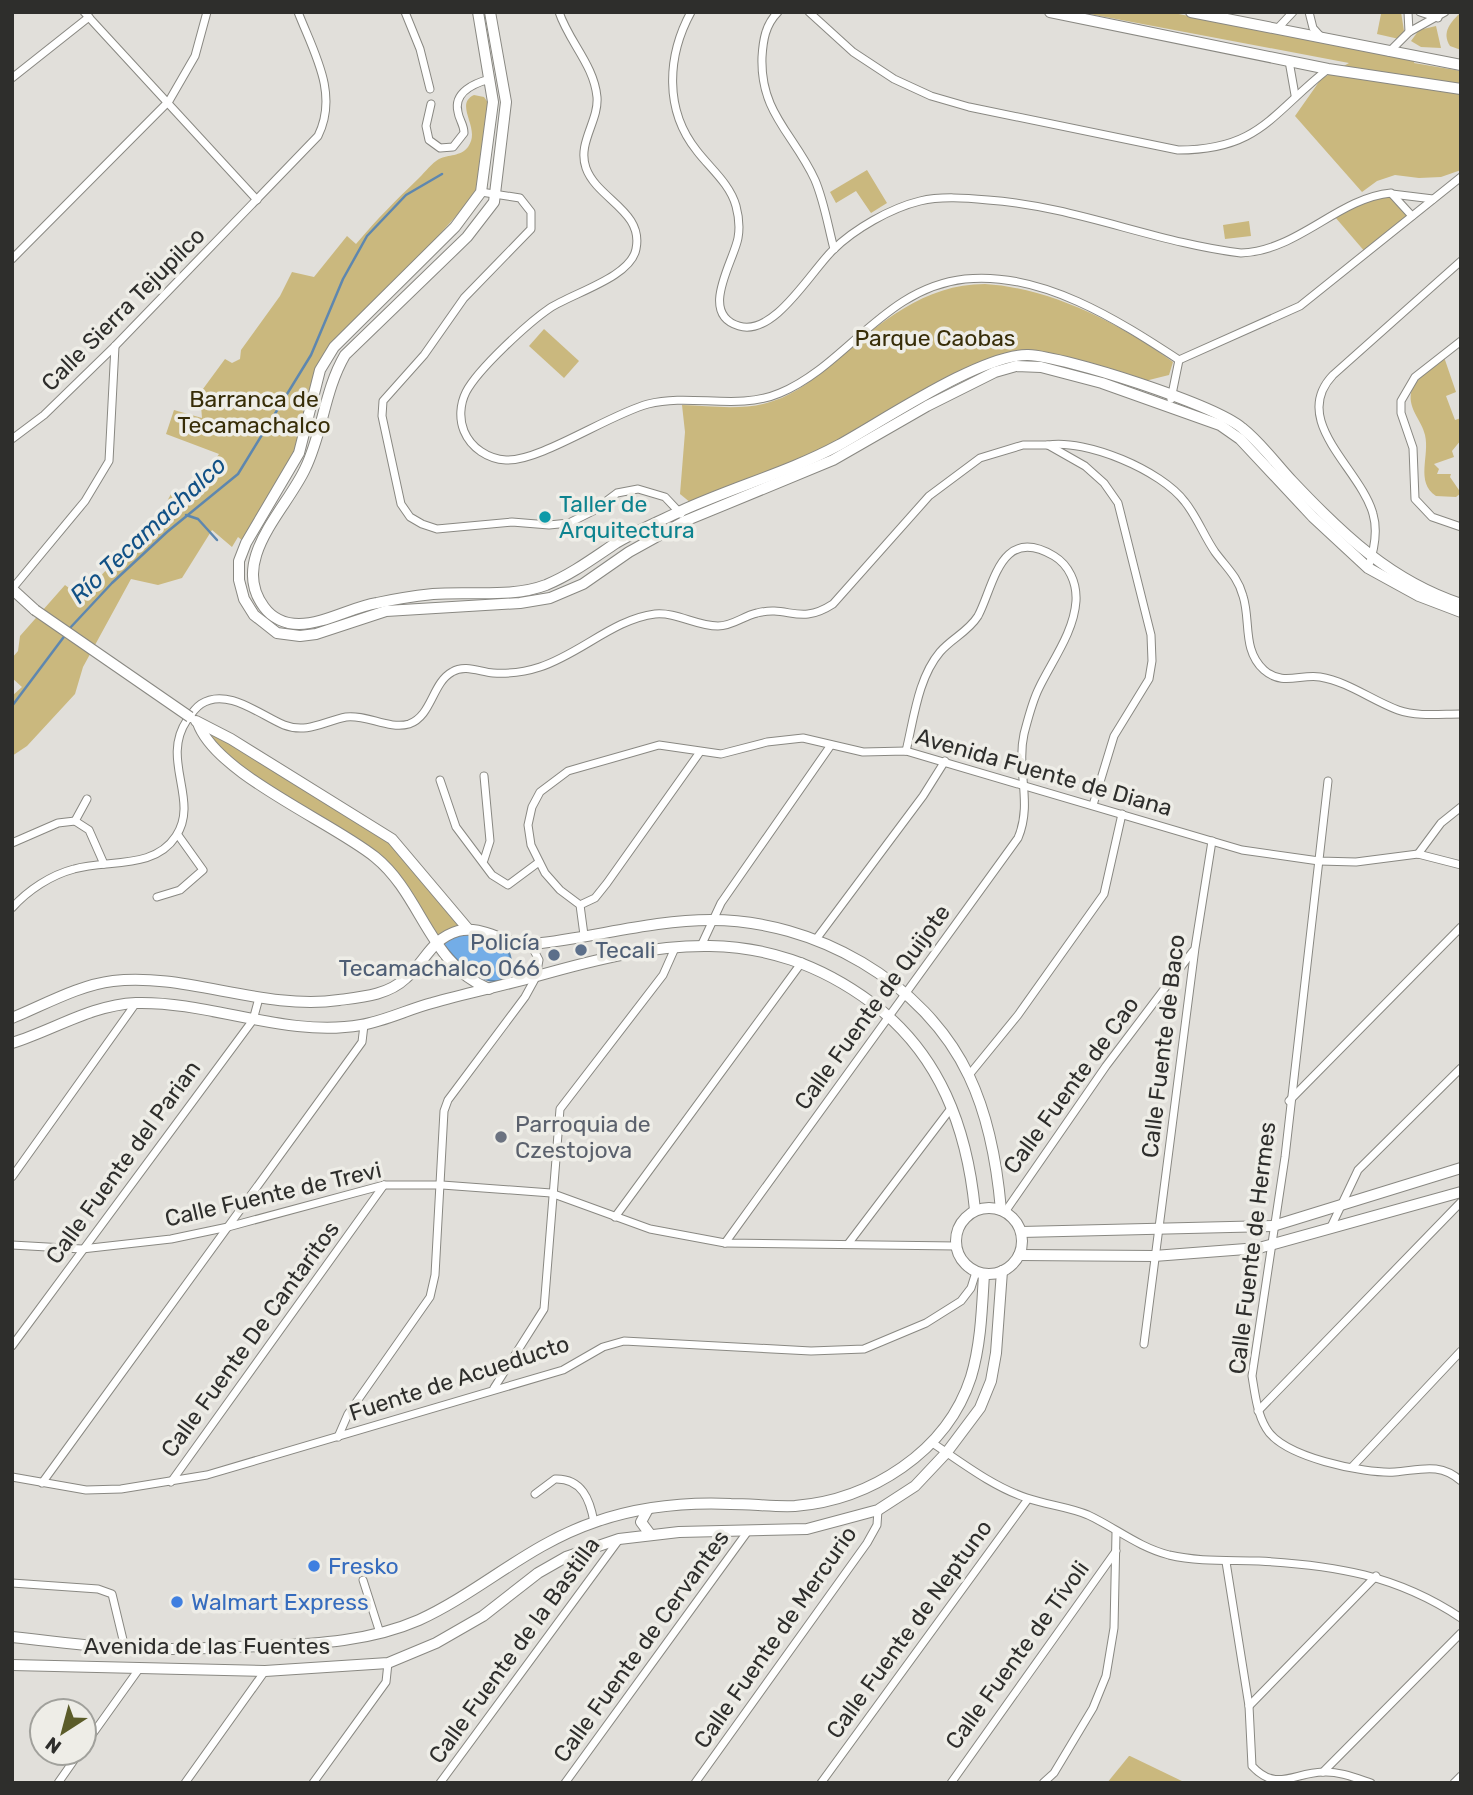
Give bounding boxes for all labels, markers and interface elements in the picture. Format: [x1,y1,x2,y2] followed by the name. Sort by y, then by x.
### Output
[35,221,211,397] street label: Calle Sierra Tejupilco
[854,324,1016,352] park label: Parque Caobas
[177,385,331,439] park label: Barranca de Tecamachalco
[64,450,232,610] water label: Río Tecamachalco
[559,490,695,544] place label: Taller de Arquitectura
[537,509,553,525] marker: Taller de Arquitectura
[913,722,1175,822] street label: Avenida Fuente de Diana
[788,899,956,1115] street label: Calle Fuente de Quijote
[339,928,540,982] place label: Policía Tecamachalco 066
[1135,933,1191,1159] street label: Calle Fuente de Baco
[595,936,656,964] place label: Tecali
[573,942,589,958] marker: Tecali
[546,947,562,963] marker: Policía Tecamachalco 066
[997,991,1145,1179] street label: Calle Fuente de Cao
[40,1055,206,1269] street label: Calle Fuente del Parian
[515,1110,651,1164] place label: Parroquia de Czestojova
[1223,1120,1281,1376] street label: Calle Fuente de Hermes
[493,1129,509,1145] marker: Parroquia de Czestojova
[162,1155,384,1233] street label: Calle Fuente de Trevi
[155,1215,345,1463] street label: Calle Fuente De Cantaritos
[345,1329,573,1427] street label: Fuente de Acueducto
[820,1514,998,1744] street label: Calle Fuente de Neptuno
[688,1521,862,1753] street label: Calle Fuente de Mercurio
[547,1524,735,1768] street label: Calle Fuente de Cervantes
[422,1531,606,1769] street label: Calle Fuente de la Bastilla
[328,1552,399,1580] place label: Fresko
[939,1555,1095,1755] street label: Calle Fuente de Tívoli
[306,1558,322,1574] marker: Fresko
[191,1588,369,1616] place label: Walmart Express
[169,1594,185,1610] marker: Walmart Express
[84,1632,330,1660] street label: Avenida de las Fuentes
[28,1697,98,1767] north arrow
[41,1732,66,1759] text: N

